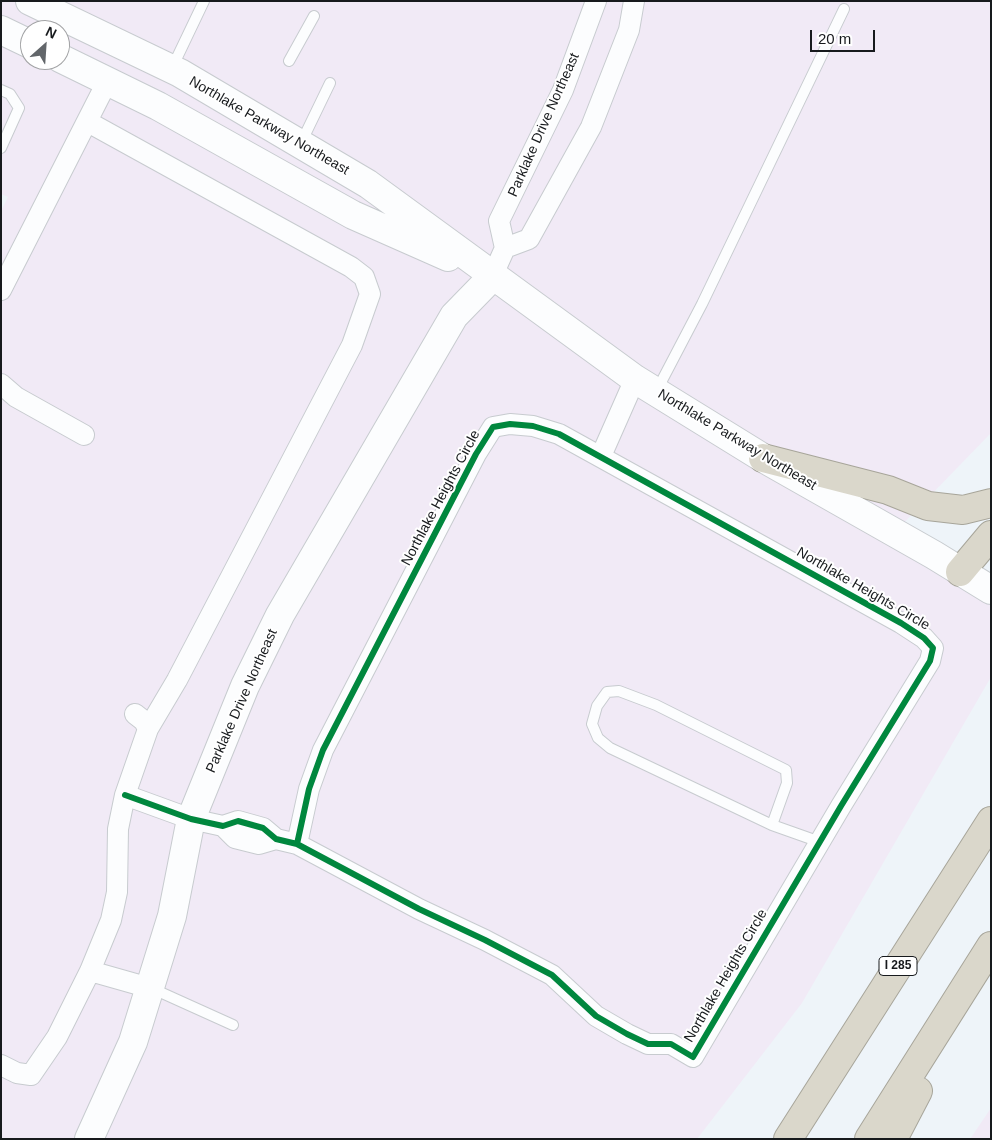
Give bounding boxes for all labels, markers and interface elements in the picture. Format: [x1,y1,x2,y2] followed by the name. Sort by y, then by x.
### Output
[20,20,70,70] north arrow
[812,20,877,52] scale bar
[43,23,59,42] text: N
[818,30,851,47] text: 20 m
[505,51,583,199] street label: Parklake Drive Northeast
[186,73,352,179] street label: Northlake Parkway Northeast
[655,386,819,494] street label: Northlake Parkway Northeast
[398,427,484,569] street label: Northlake Heights Circle
[793,544,933,634] street label: Northlake Heights Circle
[203,627,281,775] street label: Parklake Drive Northeast
[681,906,771,1046] street label: Northlake Heights Circle
[879,956,917,976] road number: I 285

